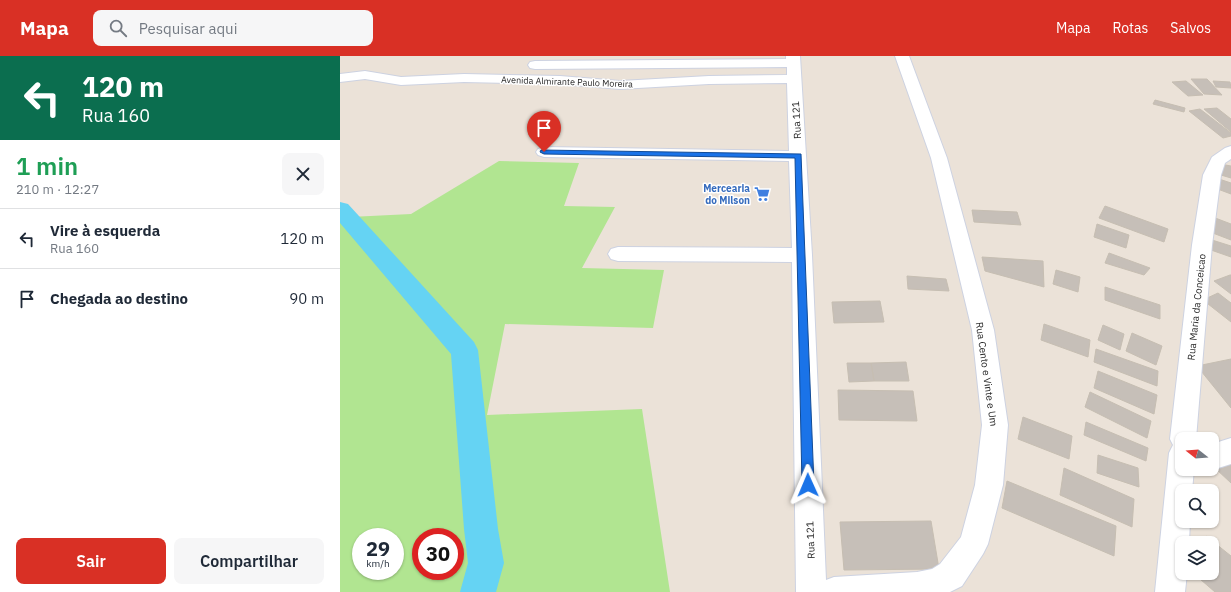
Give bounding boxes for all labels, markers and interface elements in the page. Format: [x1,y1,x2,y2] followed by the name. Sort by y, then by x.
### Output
[93,10,373,46] search box
[20,16,69,40] text: Mapa
[107,17,129,39] icon: search
[139,19,237,38] text: Pesquisar aqui
[1056,19,1090,37] text: Mapa
[1112,19,1148,37] text: Rotas
[1170,19,1211,37] text: Salvos
[82,68,164,105] text: 120 m
[16,72,68,124] icon: left
[501,74,633,89] street label: Avenida Almirante Paulo Moreira
[789,101,804,139] street label: Rua 121
[82,104,150,127] text: Rua 160
[527,111,561,152] pin
[533,117,555,139] icon: arrive
[16,150,78,182] text: 1 min
[282,153,324,195] button: close
[16,181,99,198] text: 210 m · 12:27
[703,182,750,207] place label: Mercearia do Milson
[753,185,771,203] supermarket icon: Mercearia do Milson
[50,221,160,240] text: Vire à esquerda
[16,228,38,250] icon: left
[280,229,324,248] text: 120 m
[50,240,99,257] text: Rua 160
[1184,253,1209,361] street label: Rua Maria da Conceicao
[16,288,38,310] icon: arrive
[50,289,188,308] text: Chegada ao destino
[289,289,324,308] text: 90 m
[973,321,1000,427] street label: Rua Cento e Vinte e Um
[1175,432,1219,476] north arrow
[1175,432,1219,580] map controls
[787,464,829,506] position arrow
[1175,484,1219,528] button: search
[803,521,818,559] street label: Rua 121
[412,528,464,580] speed limit sign: 30
[366,535,390,562] text: 29
[1175,536,1219,580] button: layers
[16,538,166,584] button: Sair
[174,538,324,584] button: Compartilhar
[366,557,390,570] text: km/h

